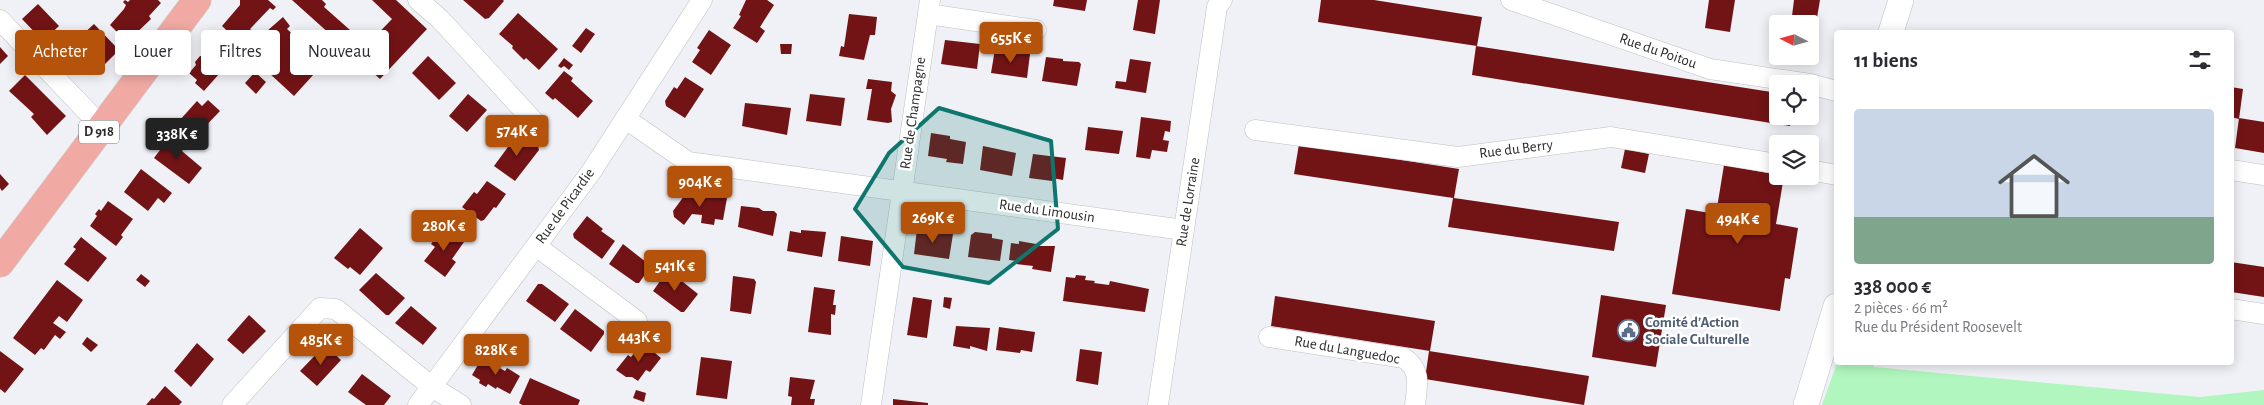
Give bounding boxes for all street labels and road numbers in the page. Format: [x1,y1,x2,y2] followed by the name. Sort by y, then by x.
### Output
[1617,31,1699,71] street label: Rue du Poitou
[898,56,928,170] street label: Rue de Champagne
[79,120,119,144] road number: D 918
[1478,137,1554,161] street label: Rue du Berry
[1174,156,1202,248] street label: Rue de Lorraine
[533,165,597,246] street label: Rue de Picardie
[998,197,1096,225] street label: Rue du Limousin
[1293,333,1401,367] street label: Rue du Languedoc

